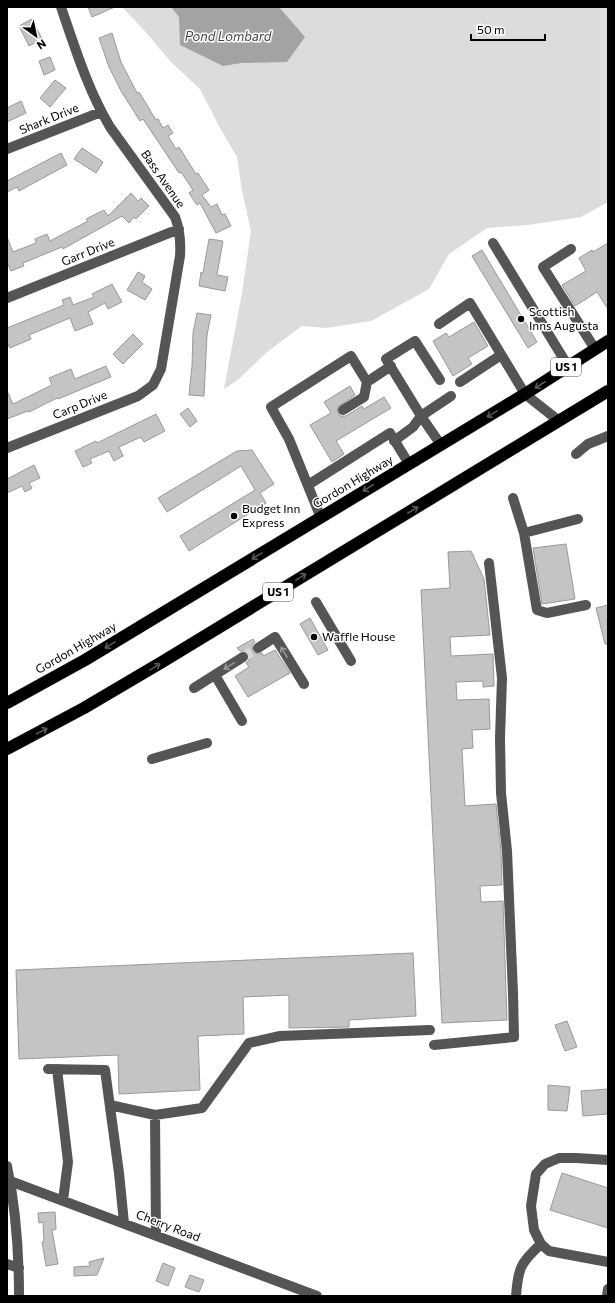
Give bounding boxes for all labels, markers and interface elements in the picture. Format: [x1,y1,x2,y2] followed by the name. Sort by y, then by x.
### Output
[16,16,56,56] north arrow
[471,16,545,42] scale bar
[477,22,505,36] text: 50 m
[185,28,272,44] water label: Pond Lombard
[35,37,49,53] text: N
[17,100,80,136] street label: Shark Drive
[139,147,189,210] street label: Bass Avenue
[59,234,116,268] street label: Garr Drive
[529,304,599,332] place label: Scottish Inns Augusta
[516,314,526,324] marker: Scottish Inns Augusta
[551,358,581,376] road number: US 1
[534,381,546,389] one-way arrow
[50,387,109,421] street label: Carp Drive
[486,411,498,419] one-way arrow
[310,452,395,511] street label: Gordon Highway
[362,485,374,493] one-way arrow
[242,501,300,529] place label: Budget Inn Express
[407,505,419,513] one-way arrow
[229,511,239,521] marker: Budget Inn Express
[252,552,263,560] one-way arrow
[296,573,307,582] one-way arrow
[263,583,293,601] road number: US 1
[33,618,118,676] street label: Gordon Highway
[322,629,395,643] place label: Waffle House
[309,632,319,642] marker: Waffle House
[104,642,116,650] one-way arrow
[280,646,288,658] one-way arrow
[149,662,161,670] one-way arrow
[224,662,235,670] one-way arrow
[35,727,47,734] one-way arrow
[134,1206,202,1244] street label: Cherry Road

